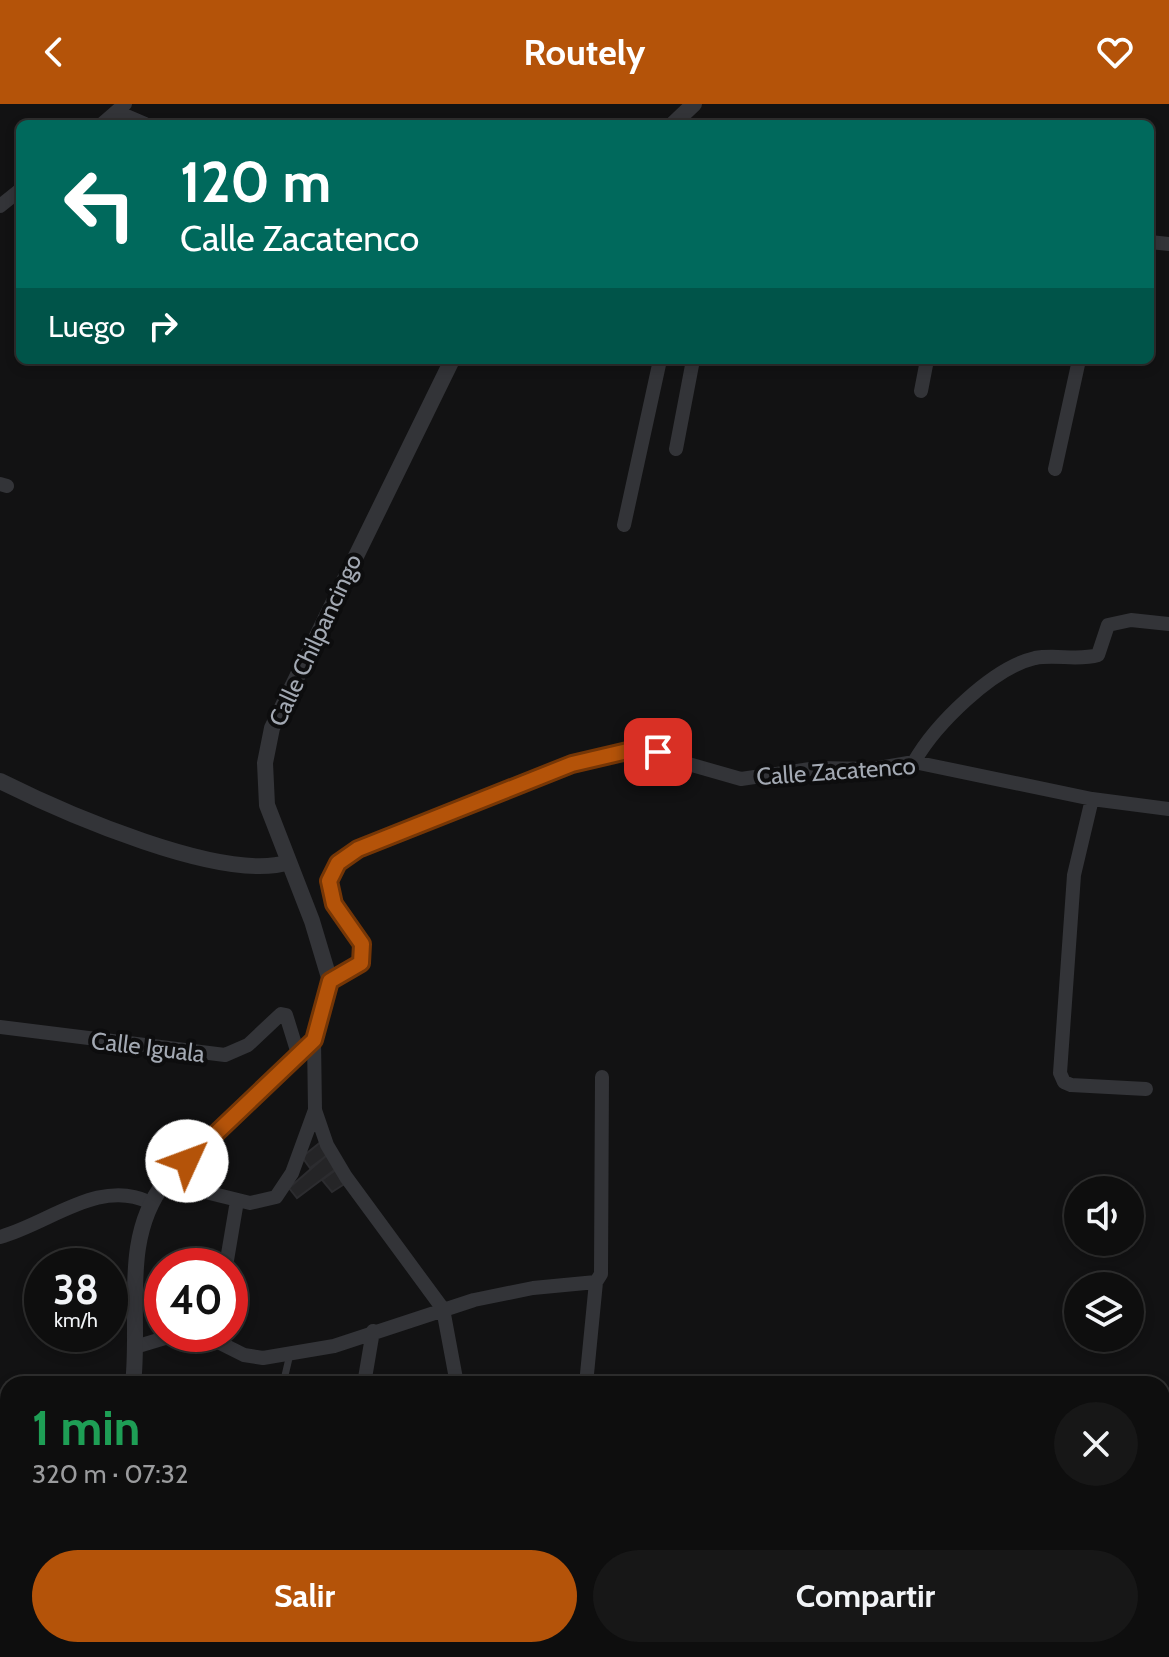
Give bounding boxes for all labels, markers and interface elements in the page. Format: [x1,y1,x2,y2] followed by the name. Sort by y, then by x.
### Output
[32,30,76,74] icon: back
[524,30,645,74] text: Routely
[1093,30,1137,74] icon: heart
[180,148,331,216] text: 120 m
[48,152,152,256] icon: left
[180,216,419,260] text: Calle Zacatenco
[141,304,185,348] icon: right
[48,308,125,345] text: Luego
[262,549,368,731] street label: Calle Chilpancingo
[624,718,692,786] pin
[636,730,680,774] icon: arrive
[755,751,917,791] street label: Calle Zacatenco
[90,1026,207,1068] street label: Calle Iguala
[145,1119,229,1203] position arrow
[1064,1176,1144,1352] map controls
[1064,1176,1144,1256] button: sound
[144,1248,248,1352] speed limit sign: 40
[53,1265,99,1314] text: 38
[1064,1272,1144,1352] button: layers
[54,1308,98,1332] text: km/h
[32,1399,140,1457] text: 1 min
[1054,1402,1138,1486] button: close
[32,1458,188,1490] text: 320 m · 07:32
[32,1550,577,1642] button: Salir
[593,1550,1138,1642] button: Compartir

